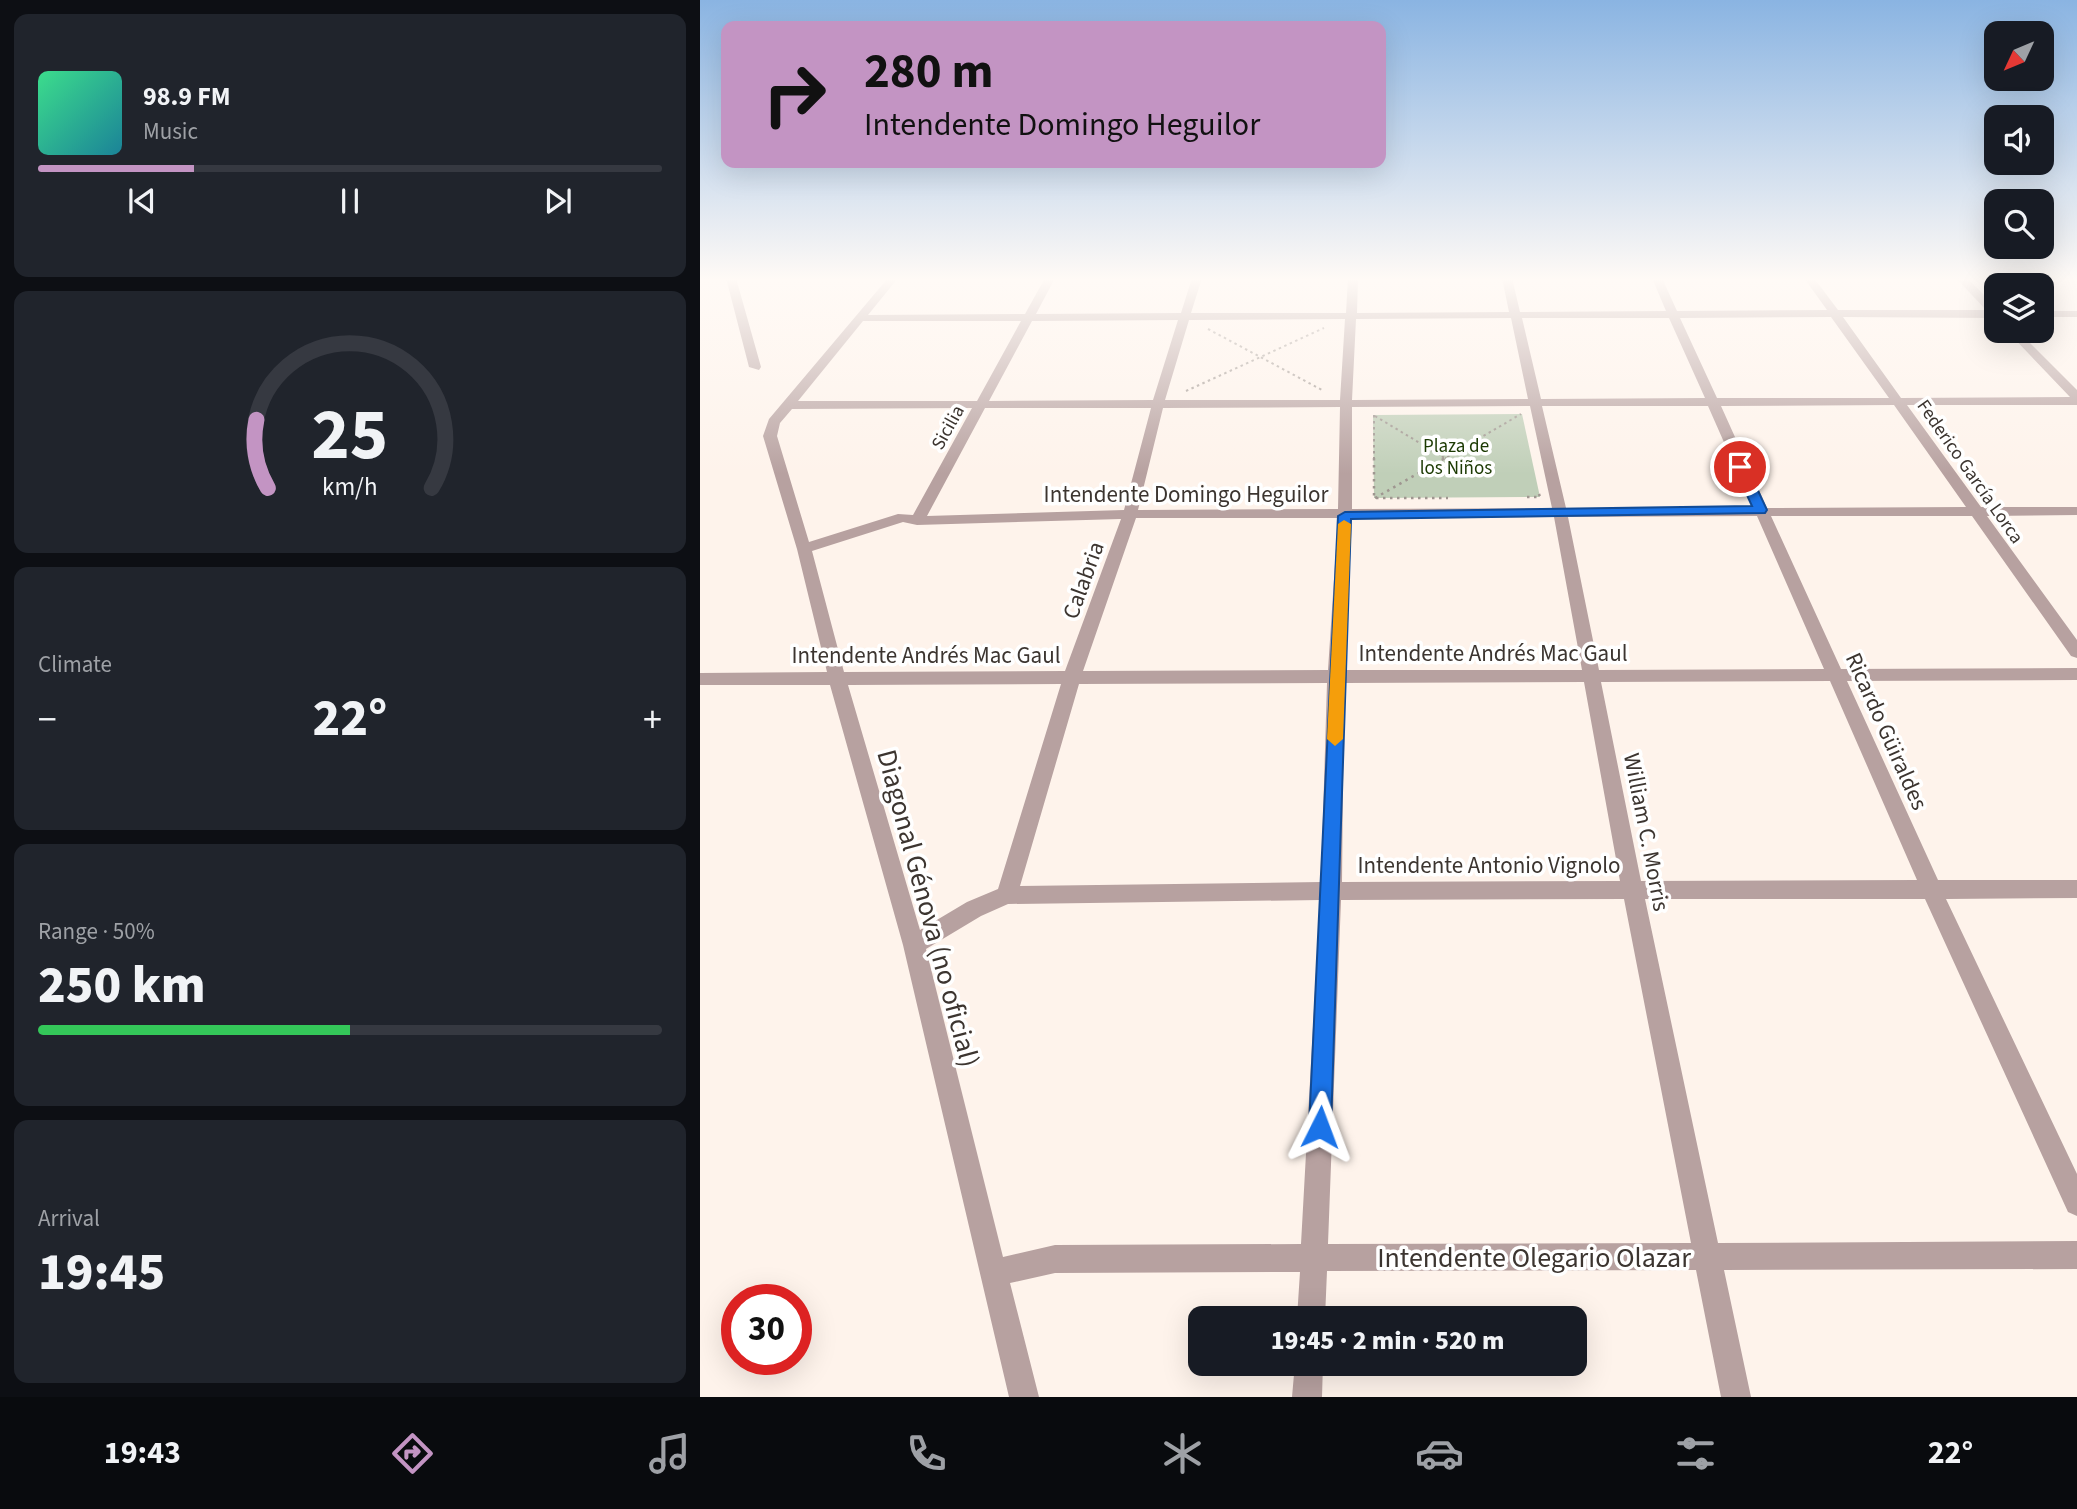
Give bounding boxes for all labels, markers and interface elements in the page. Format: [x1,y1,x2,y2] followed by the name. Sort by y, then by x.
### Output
[1984,21,2054,91] north arrow
[1984,21,2054,343] map controls
[864,37,993,107] text: 280 m
[749,49,840,140] icon: right
[143,78,231,115] text: 98.9 FM
[864,102,1260,148] text: Intendente Domingo Heguilor
[1984,105,2054,175] button: sound
[143,115,198,148] text: Music
[123,182,161,220] icon: previous
[331,182,369,220] icon: pause
[539,182,577,220] icon: next
[1984,189,2054,259] button: search
[1984,273,2054,343] button: layers
[312,383,388,487] text: 25
[1910,394,2030,549] street label: Federico García Lorca
[925,401,972,455] street label: Sicilia
[1420,433,1492,482] park label: Plaza de los Niños
[1710,437,1770,497] pin
[1721,448,1759,486] icon: arrive
[322,469,378,505] text: km/h
[1044,478,1329,511] street label: Intendente Domingo Heguilor
[1054,537,1113,623] street label: Calabria
[1358,637,1628,670] street label: Intendente Andrés Mac Gaul
[791,639,1061,672] street label: Intendente Andrés Mac Gaul
[1837,647,1936,815] street label: Ricardo Güiraldes
[38,648,112,681] text: Climate
[313,682,387,756] text: 22°
[38,693,57,747] text: −
[643,693,662,747] text: +
[866,745,990,1071] street label: Diagonal Génova (no oficial)
[1615,750,1678,914] street label: William C. Morris
[1357,849,1621,882] street label: Intendente Antonio Vignolo
[38,915,155,948] text: Range · 50%
[38,949,206,1023] text: 250 km
[1283,1090,1357,1164] position arrow
[38,1202,100,1235] text: Arrival
[38,1236,165,1310] text: 19:45
[1377,1238,1691,1278] street label: Intendente Olegario Olazar
[721,1284,812,1375] speed limit sign: 30
[1271,1322,1504,1359] text: 19:45 · 2 min · 520 m
[388,1429,437,1478] icon: directions
[645,1429,694,1478] icon: music
[902,1429,951,1478] icon: phone
[1158,1429,1207,1478] icon: climate
[1415,1429,1464,1478] icon: car
[1671,1429,1720,1478] icon: filters
[104,1430,181,1476] text: 19:43
[1928,1430,1973,1476] text: 22°

